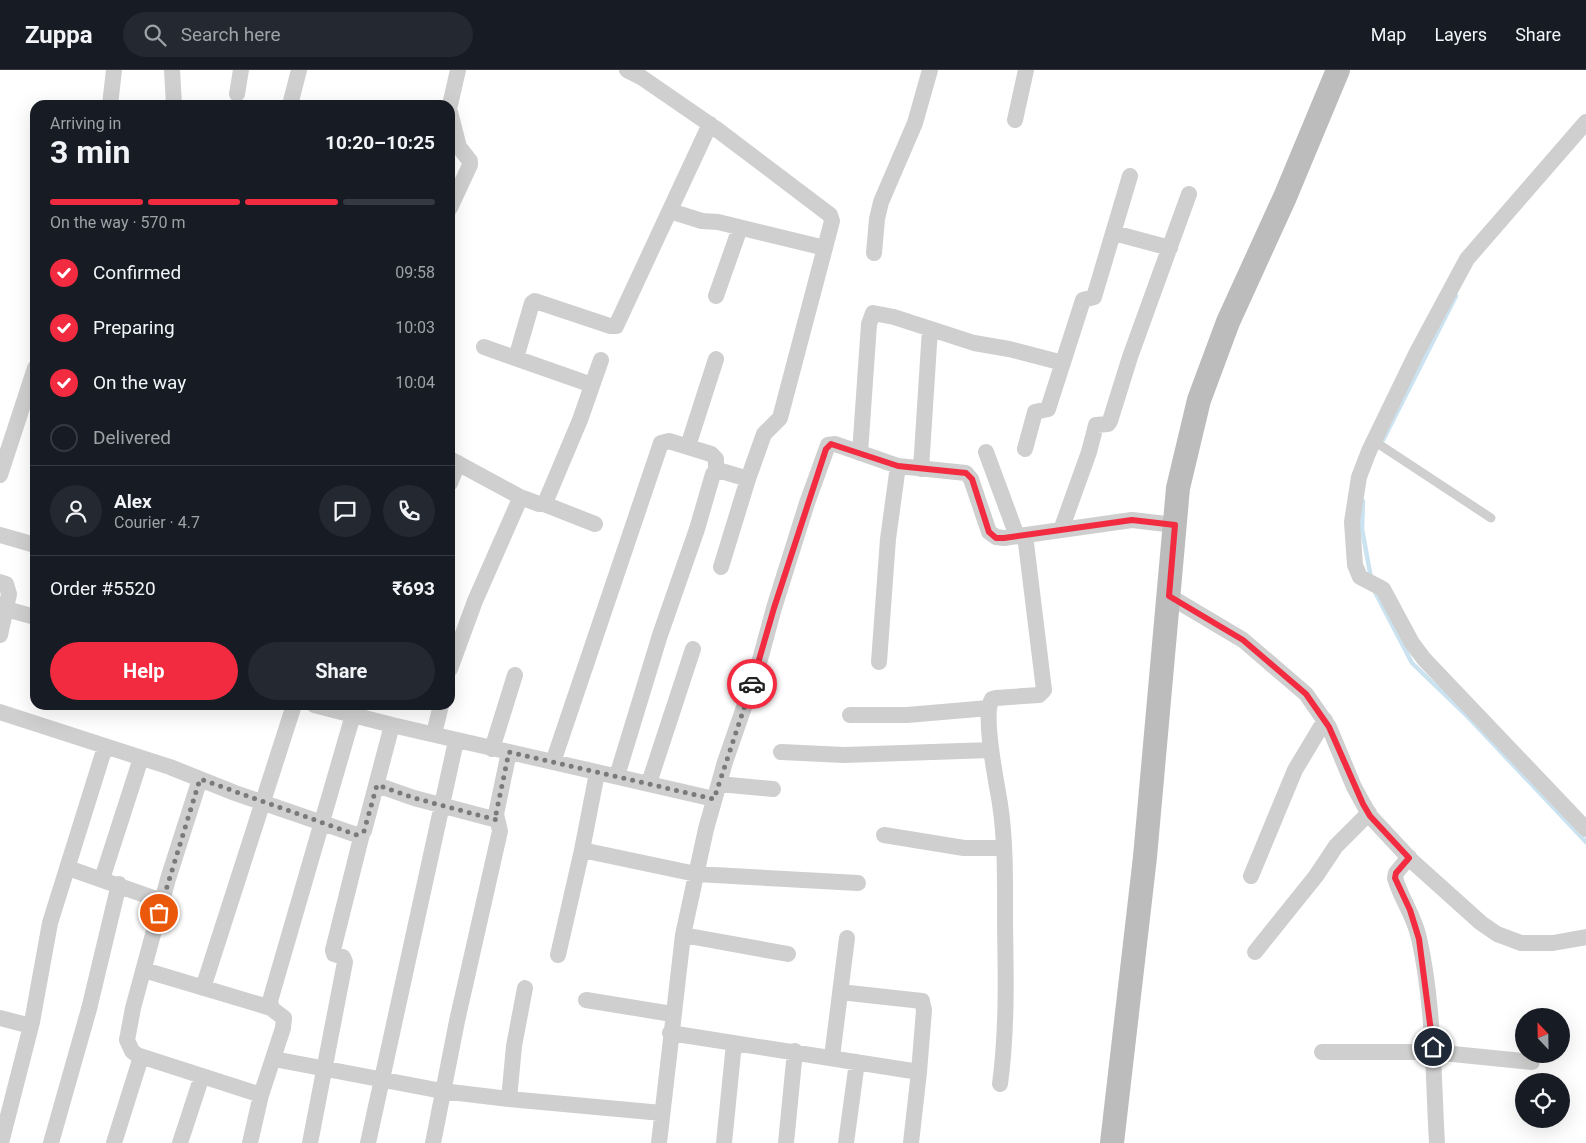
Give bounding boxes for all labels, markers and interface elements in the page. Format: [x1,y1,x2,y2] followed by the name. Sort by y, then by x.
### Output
[123,12,473,57] search box
[25,21,93,49] text: Zuppa
[141,21,169,49] icon: search
[181,23,281,46] text: Search here
[1371,24,1406,45] text: Map
[1434,24,1487,45] text: Layers
[1515,24,1561,45] text: Share
[50,114,121,133] text: Arriving in
[325,131,435,154] text: 10:20–10:25
[50,133,130,171] text: 3 min
[50,213,186,232] text: On the way · 570 m
[50,259,78,287] icon: check
[93,261,181,284] text: Confirmed
[395,263,435,282] text: 09:58
[50,314,78,342] icon: check
[93,316,175,339] text: Preparing
[395,318,435,337] text: 10:03
[50,369,78,397] icon: check
[93,371,186,394] text: On the way
[395,373,435,392] text: 10:04
[93,426,171,449] text: Delivered
[50,485,102,537] button: person
[319,485,371,537] button: chat
[383,485,435,537] button: phone
[114,490,152,513] text: Alex
[114,513,200,532] text: Courier · 4.7
[50,577,156,600] text: Order #5520
[392,577,435,600] text: ₹693
[50,642,238,700] button: Help
[248,642,435,700] button: Share
[727,659,777,709] courier
[738,670,766,698] icon: car
[138,892,180,934] pin
[145,899,173,927] icon: bag
[1515,1008,1570,1062] north arrow
[1515,1008,1570,1128] map controls
[1412,1026,1454,1068] pin
[1419,1033,1447,1061] icon: home
[1515,1073,1570,1128] button: locate

